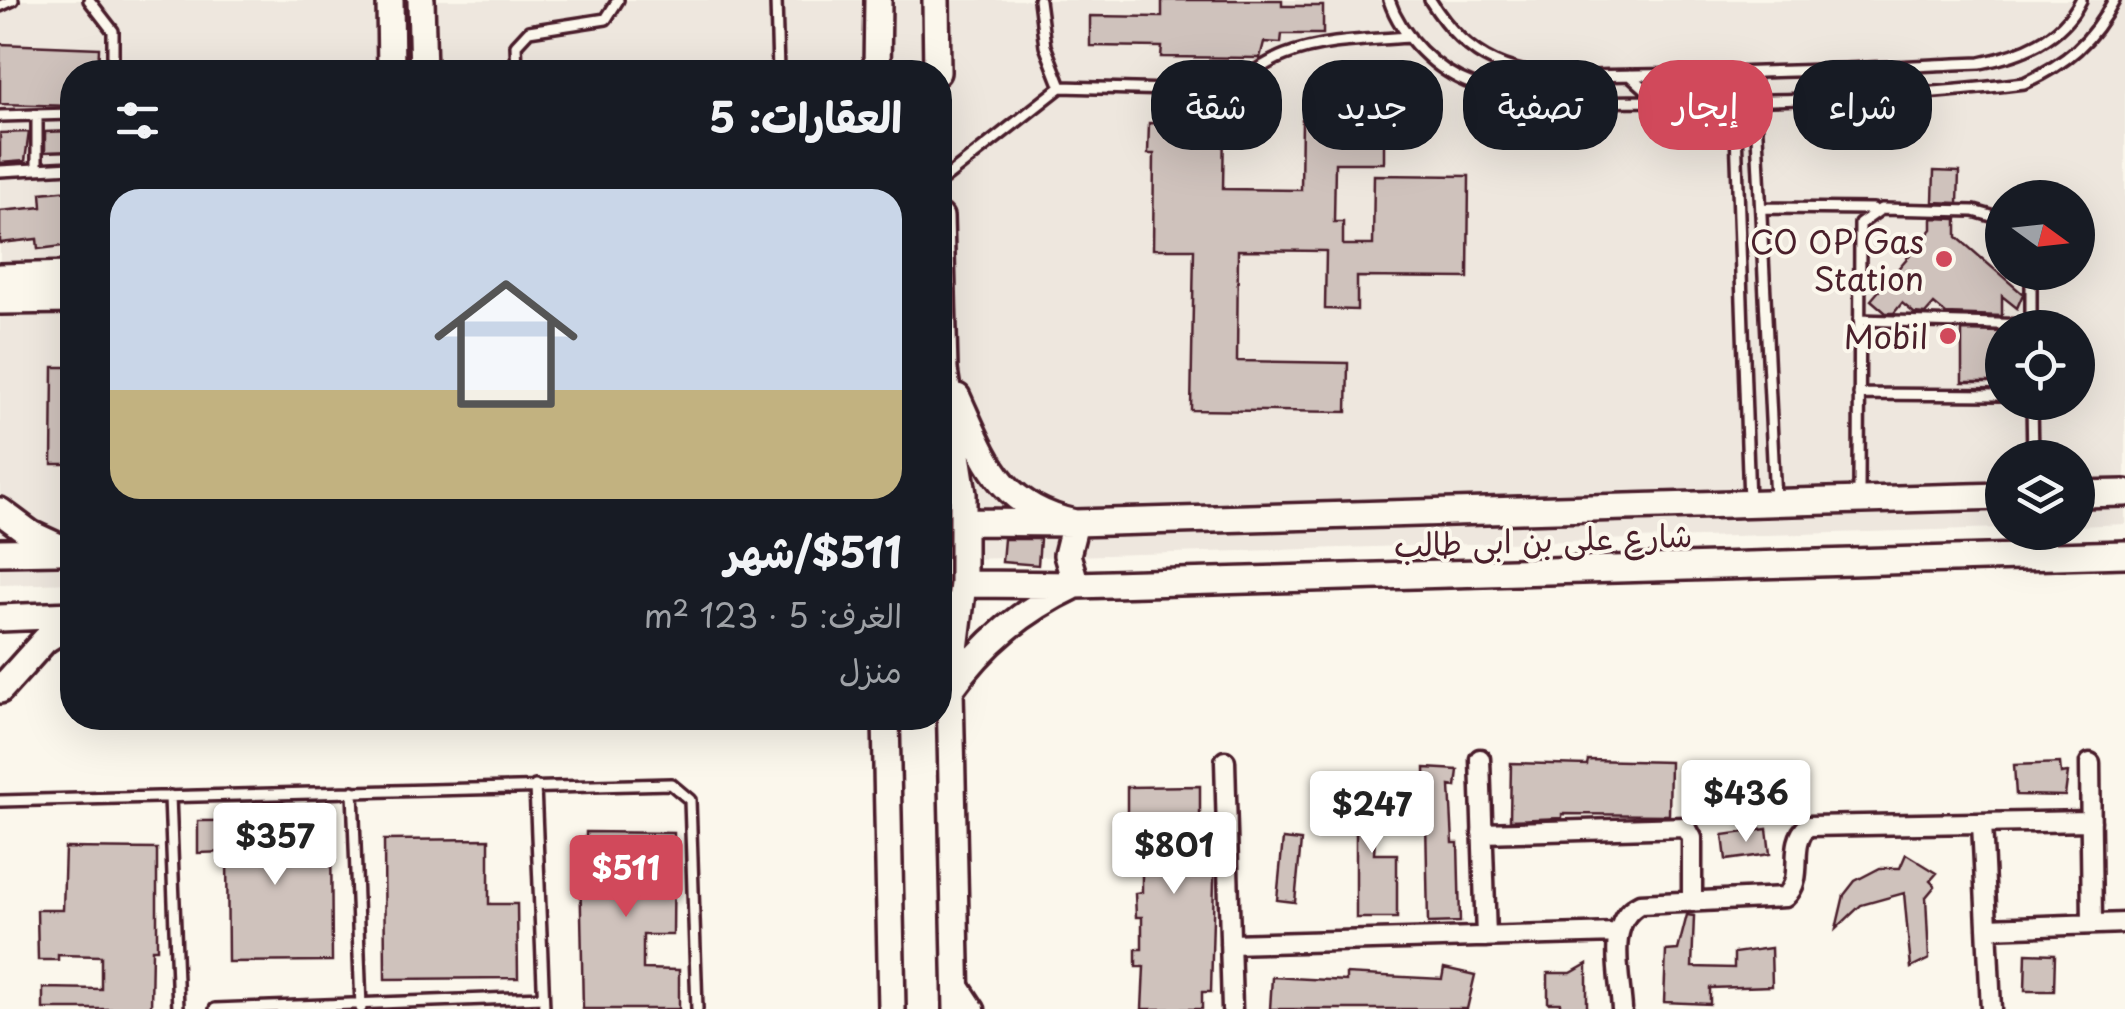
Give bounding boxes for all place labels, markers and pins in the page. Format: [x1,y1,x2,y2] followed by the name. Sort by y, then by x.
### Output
[1750,217,1924,302] place label: CO OP Gas Station
[1933,248,1955,270] marker: CO OP Gas Station
[1844,312,1928,360] place label: Mobil
[1937,325,1959,347] marker: Mobil
[1687,760,1805,845] pin: $436
[1313,771,1431,856] pin: $247
[216,803,334,888] pin: $357
[1115,812,1233,897] pin: $801
[567,835,685,920] pin: $511

